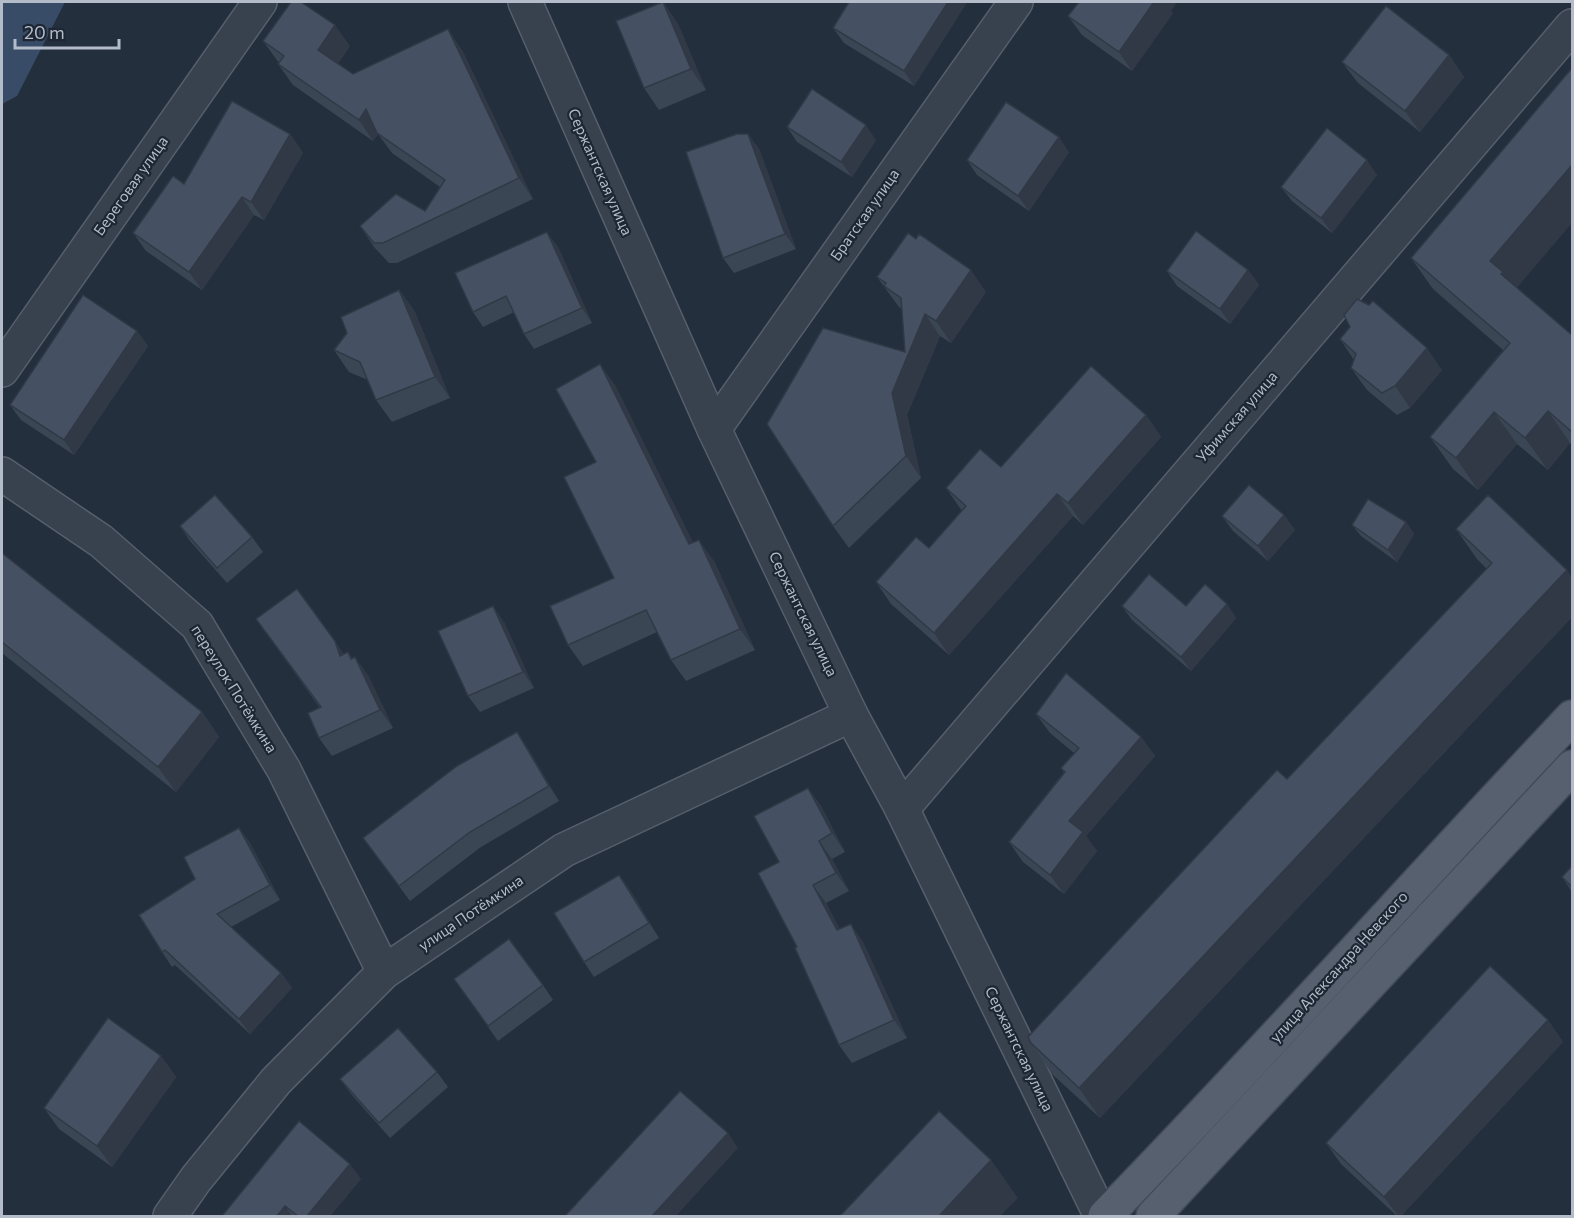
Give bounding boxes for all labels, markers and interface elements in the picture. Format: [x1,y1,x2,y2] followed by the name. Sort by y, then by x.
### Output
[15,12,118,50] scale bar
[24,21,65,43] text: 20 m
[565,105,637,238] street label: Сержантская улица
[89,132,171,238] street label: Береговая улица
[826,165,902,264] street label: Братская улица
[1192,367,1281,466] street label: Уфимская улица
[766,548,842,679] street label: Сержантская улица
[188,621,282,756] street label: переулок Потёмкина
[415,870,526,954] street label: улица Потёмкина
[1266,887,1411,1046] street label: улица Александра Невского
[982,983,1058,1114] street label: Сержантская улица

